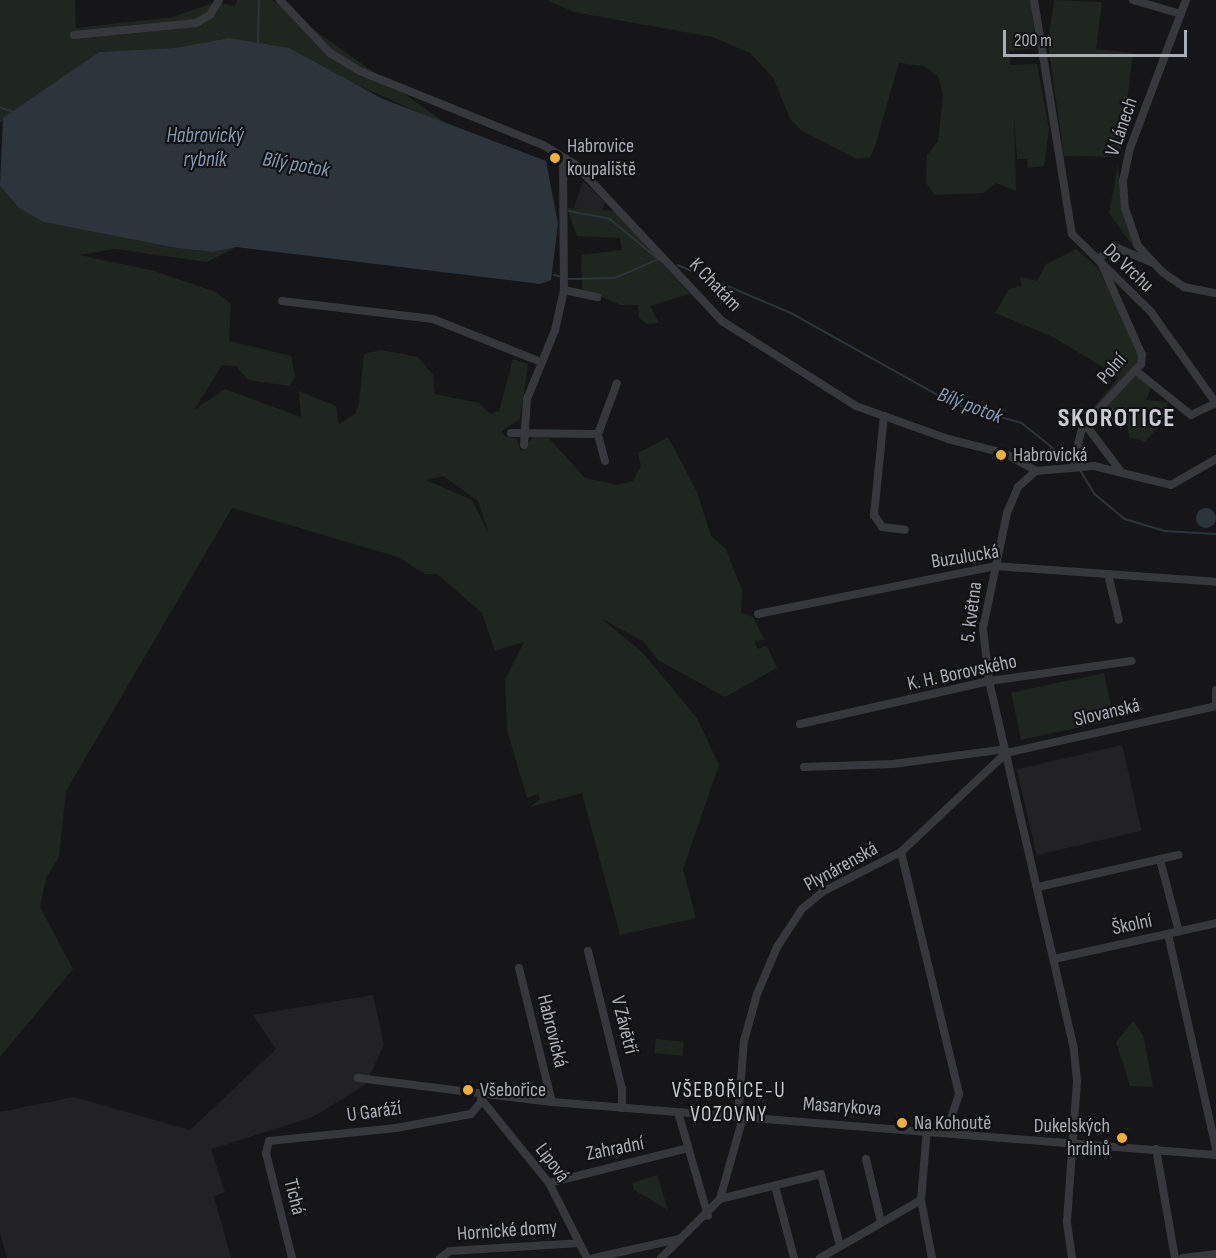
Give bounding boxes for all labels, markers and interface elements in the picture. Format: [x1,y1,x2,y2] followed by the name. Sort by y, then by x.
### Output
[1006,18,1190,56] scale bar
[1014,30,1052,51] text: 200 m
[1101,95,1143,159] street label: V Lánech
[166,123,244,173] water label: Habrovický rybník
[567,134,636,181] place label: Habrovice koupaliště
[261,147,331,183] water label: Bílý potok
[548,151,562,165] marker: Habrovice koupaliště
[1098,239,1158,297] street label: Do Vrchu
[684,253,746,317] street label: K Chatám
[1092,349,1132,389] street label: Polní
[934,382,1006,430] water label: Bílý potok
[1058,403,1176,435] district label: SKOROTICE
[1013,443,1088,467] place label: Habrovická
[994,448,1008,462] marker: Habrovická
[929,540,1001,574] street label: Buzulucká
[956,581,988,643] street label: 5. května
[905,650,1019,696] street label: K. H. Borovského
[1072,694,1142,732] street label: Slovanská
[800,837,882,897] street label: Plynárenská
[1110,909,1154,941] street label: Školní
[531,992,573,1070] street label: Habrovická
[605,994,643,1056] street label: V Závětří
[480,1078,546,1102] place label: Všebořice
[672,1078,786,1128] district label: VŠEBOŘICE-U VOZOVNY
[461,1083,475,1097] marker: Všebořice
[802,1092,882,1122] street label: Masarykova
[345,1096,403,1128] street label: U Garáží
[914,1111,991,1135] place label: Na Kohoutě
[1034,1114,1110,1161] place label: Dukelských hrdinů
[895,1116,909,1130] marker: Na Kohoutě
[1115,1131,1129,1145] marker: Dukelských hrdinů
[584,1132,646,1166] street label: Zahradní
[530,1139,574,1187] street label: Lipová
[278,1177,310,1217] street label: Tichá
[456,1216,558,1246] street label: Hornické domy

